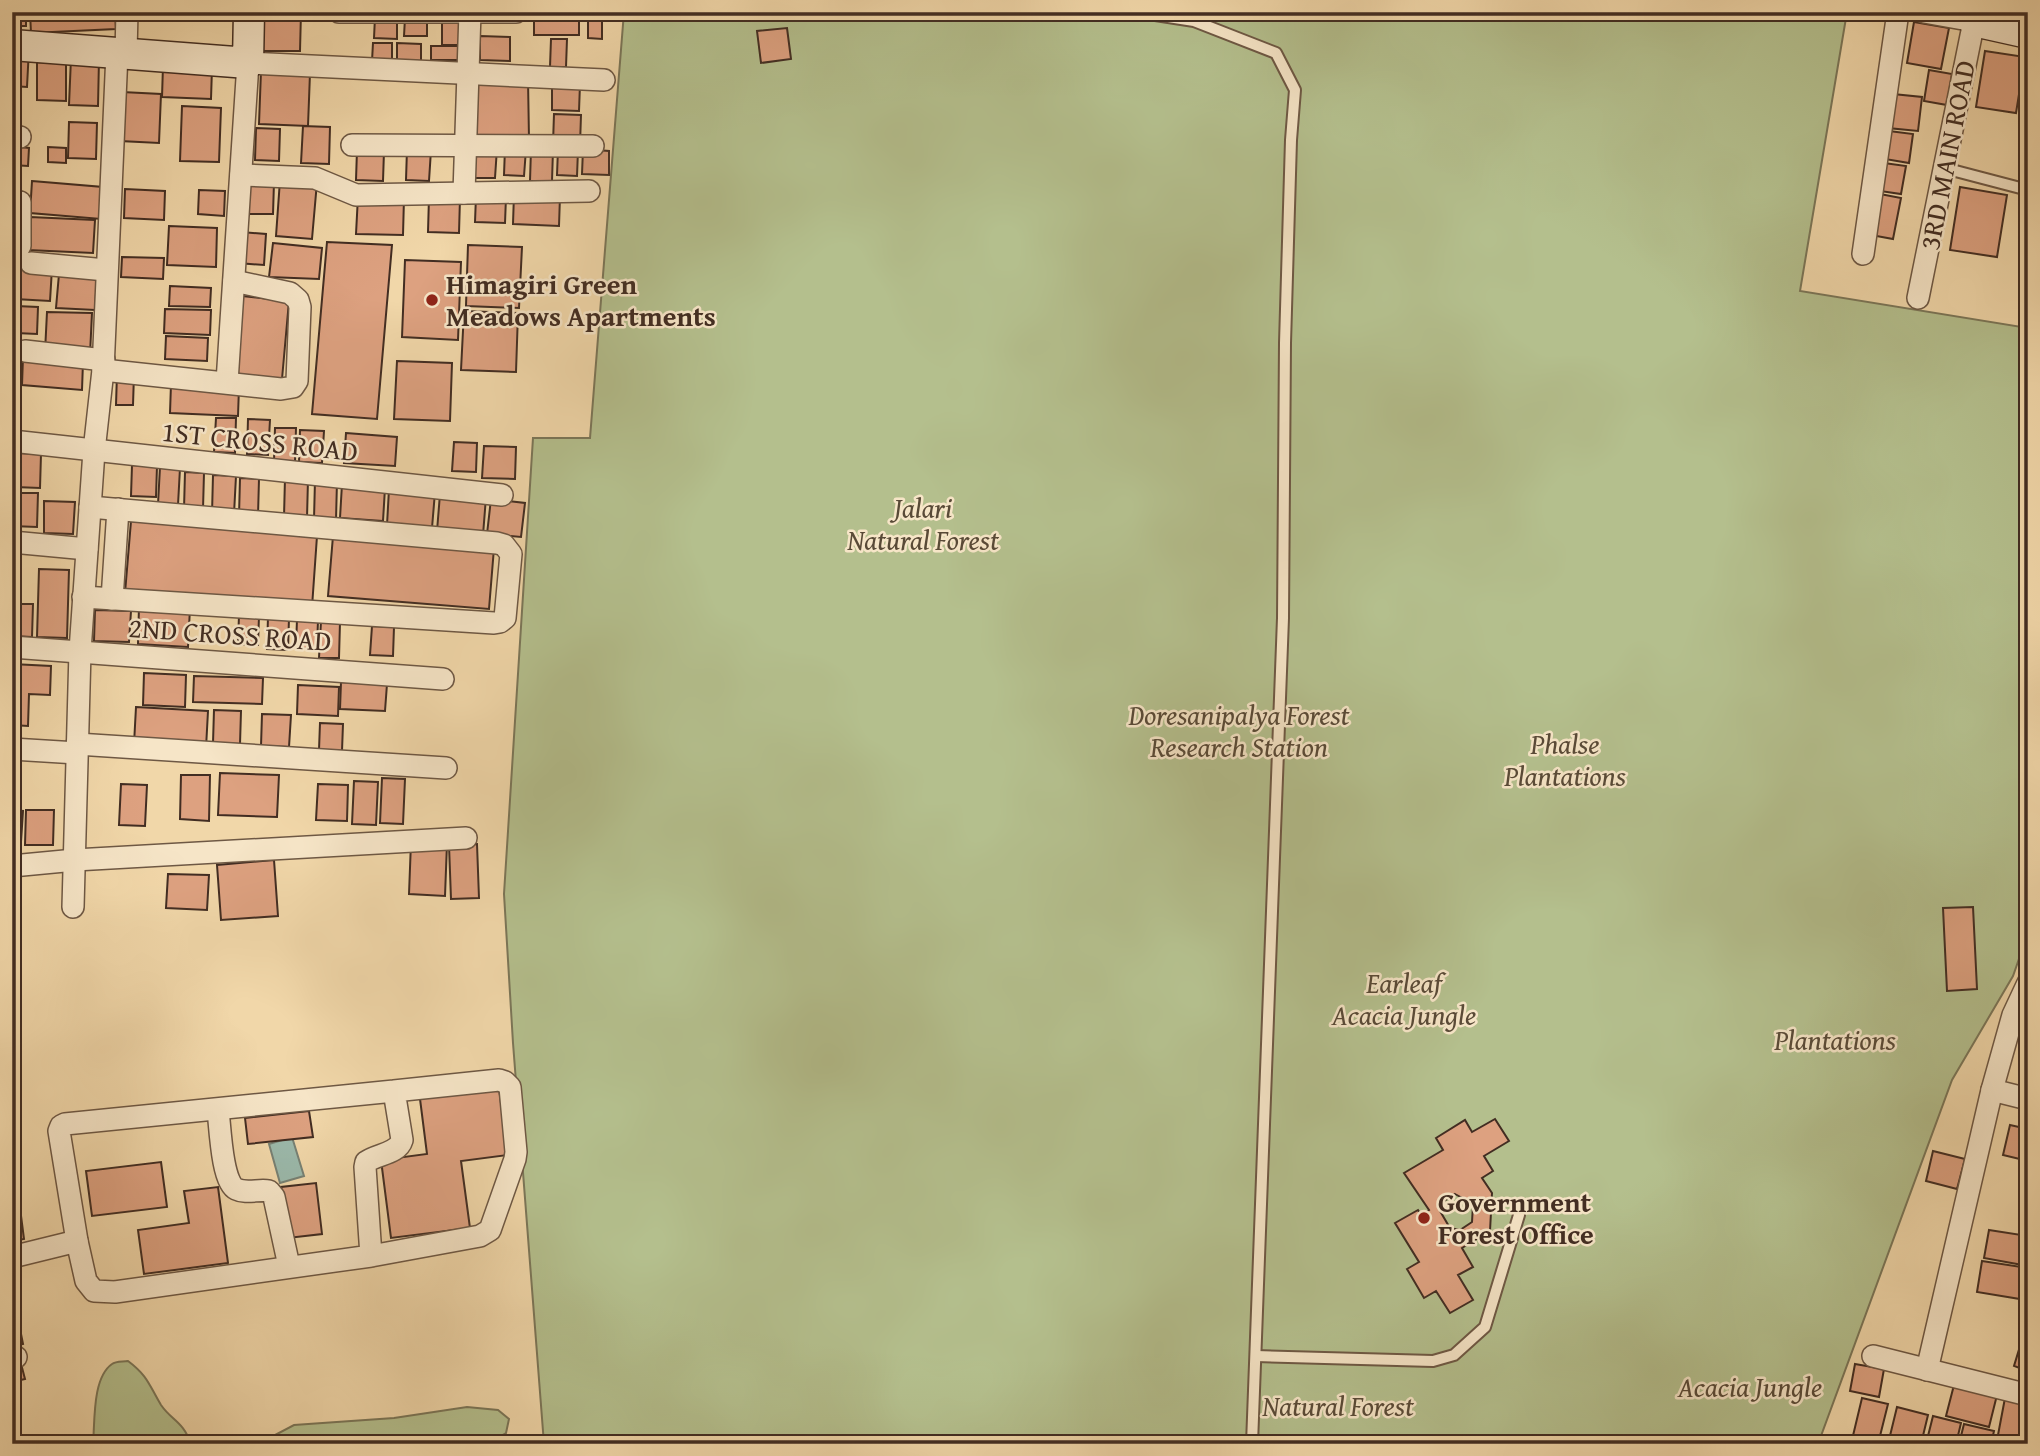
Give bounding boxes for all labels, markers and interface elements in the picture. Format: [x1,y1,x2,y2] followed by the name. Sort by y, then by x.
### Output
[1908,57,1985,253] street label: 3RD MAIN ROAD
[446,263,716,336] place label: Himagiri Green Meadows Apartments
[424,292,440,308] marker: Himagiri Green Meadows Apartments
[160,410,360,471] street label: 1ST CROSS ROAD
[846,487,1000,560] park label: Jalari Natural Forest
[127,606,333,661] street label: 2ND CROSS ROAD
[1128,694,1351,767] park label: Doresanipalya Forest Research Station
[1503,723,1626,796] park label: Phalse Plantations
[1331,962,1476,1035] park label: Earleaf Acacia Jungle
[1773,1019,1896,1060] park label: Plantations
[1438,1181,1594,1254] place label: Government Forest Office
[1416,1210,1432,1226] marker: Government Forest Office
[1677,1366,1822,1407] park label: Acacia Jungle
[1261,1385,1415,1426] park label: Natural Forest

